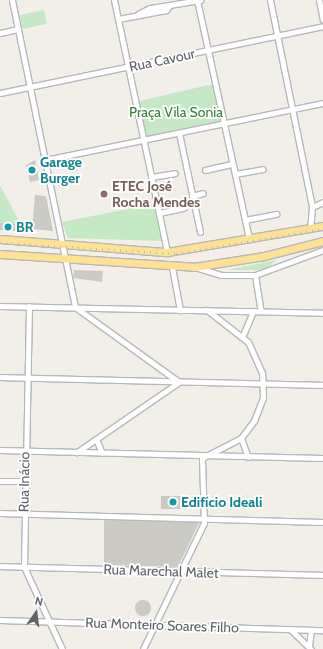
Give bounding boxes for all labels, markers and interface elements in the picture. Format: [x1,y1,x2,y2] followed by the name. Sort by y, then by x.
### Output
[128,45,196,75] street label: Rua Cavour
[129,104,223,120] park label: Praça Vila Sonia
[40,154,82,186] place label: Garage Burger
[27,165,37,175] marker: Garage Burger
[112,178,200,210] place label: ETEC José Rocha Mendes
[99,189,109,199] marker: ETEC José Rocha Mendes
[16,219,34,235] place label: BR
[3,222,13,232] marker: BR
[15,452,33,512] street label: Rua Inácio
[181,494,262,510] place label: Edifício Ideali
[168,497,178,507] marker: Edifício Ideali
[103,561,219,581] street label: Rua Marechal Malet
[16,593,56,633] north arrow
[33,594,44,609] text: N
[85,614,239,636] street label: Rua Monteiro Soares Filho

